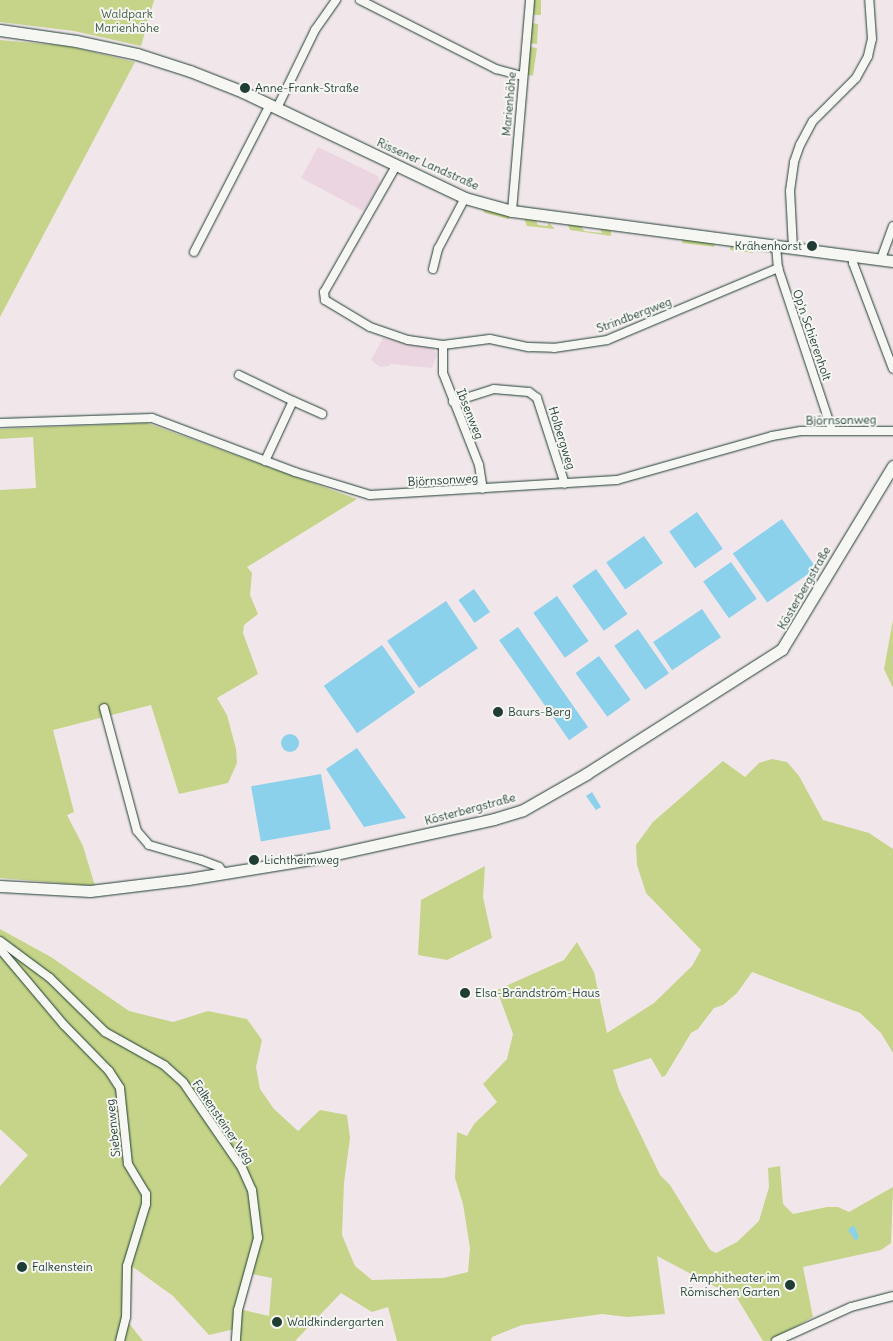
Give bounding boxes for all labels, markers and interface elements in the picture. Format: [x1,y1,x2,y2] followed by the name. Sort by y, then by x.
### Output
[95,7,159,35] park label: Waldpark Marienhöhe
[499,71,519,137] street label: Marienhöhe
[255,81,359,95] place label: Anne-Frank-Straße
[239,82,251,94] marker: Anne-Frank-Straße
[375,135,481,193] street label: Rissener Landstraße
[735,239,802,253] place label: Krähenhorst
[806,240,818,252] marker: Krähenhorst
[790,288,834,382] street label: Op'n Schierenholt
[594,294,674,336] street label: Strindbergweg
[453,387,487,441] street label: Ibsenweg
[546,405,578,471] street label: Holbergweg
[805,412,877,428] street label: Björnsonweg
[407,471,479,489] street label: Björnsonweg
[774,544,834,632] street label: Kösterbergstraße
[508,705,571,719] place label: Baurs-Berg
[492,706,504,718] marker: Baurs-Berg
[423,790,517,828] street label: Kösterbergstraße
[264,853,339,867] place label: Lichtheimweg
[248,854,260,866] marker: Lichtheimweg
[475,986,600,1000] place label: Elsa-Brändström-Haus
[459,987,471,999] marker: Elsa-Brändström-Haus
[189,1077,257,1167] street label: Falkensteiner Weg
[103,1098,123,1158] street label: Siebenweg
[32,1260,93,1274] place label: Falkenstein
[16,1261,28,1273] marker: Falkenstein
[680,1271,780,1299] place label: Amphitheater im Römischen Garten
[784,1279,796,1291] marker: Amphitheater im Römischen Garten
[287,1315,384,1329] place label: Waldkindergarten
[271,1316,283,1328] marker: Waldkindergarten

